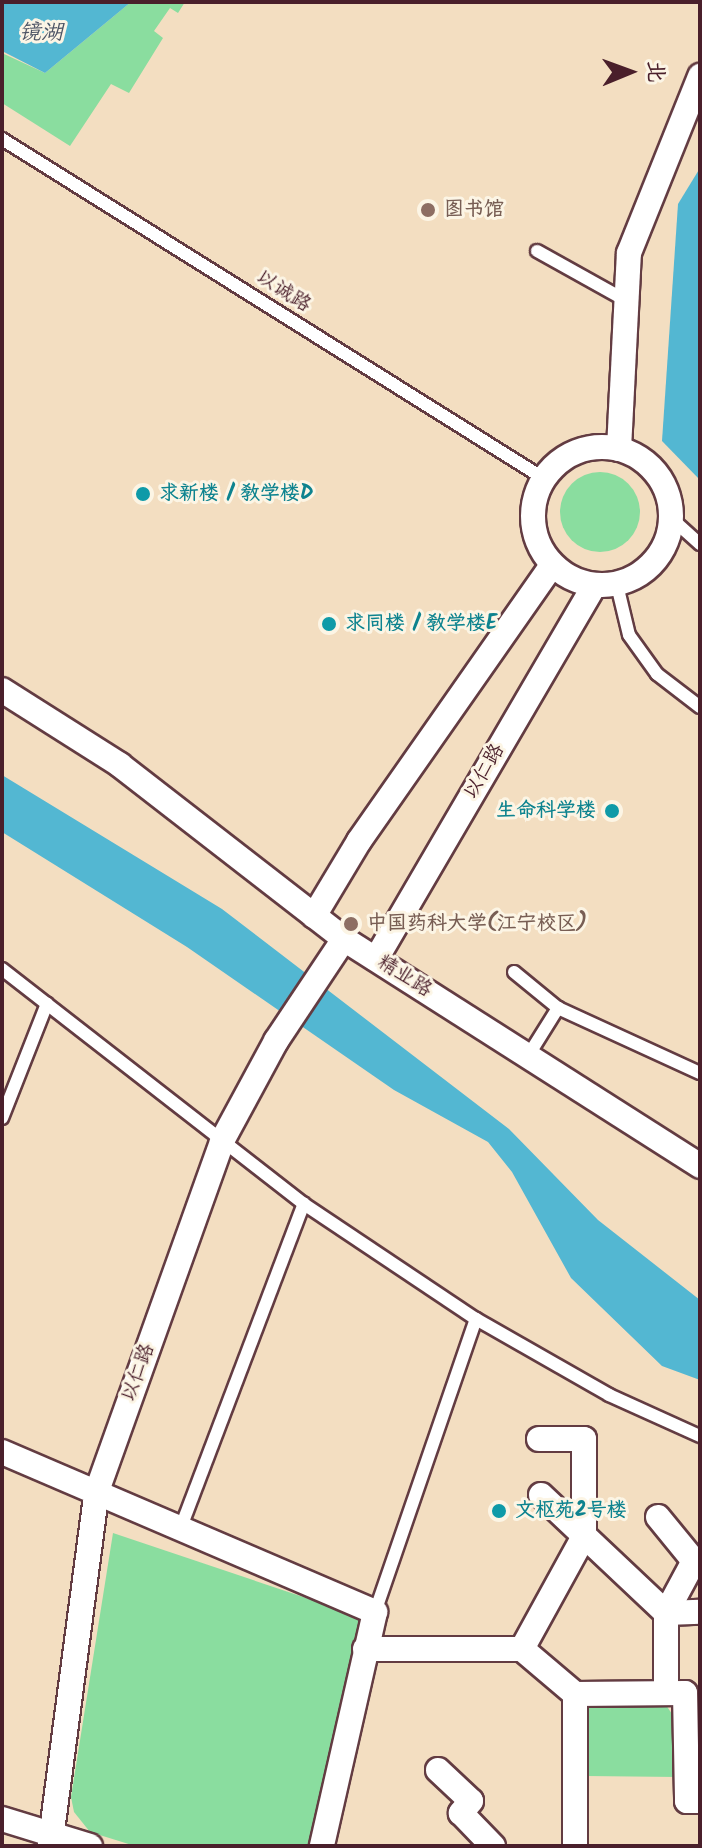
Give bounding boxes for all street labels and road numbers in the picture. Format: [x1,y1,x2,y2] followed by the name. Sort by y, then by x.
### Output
[251,266,315,318] street label: 以诚路
[460,740,510,804] street label: 以仁路
[372,951,436,1003] street label: 精业路
[117,1341,161,1405] street label: 以仁路

